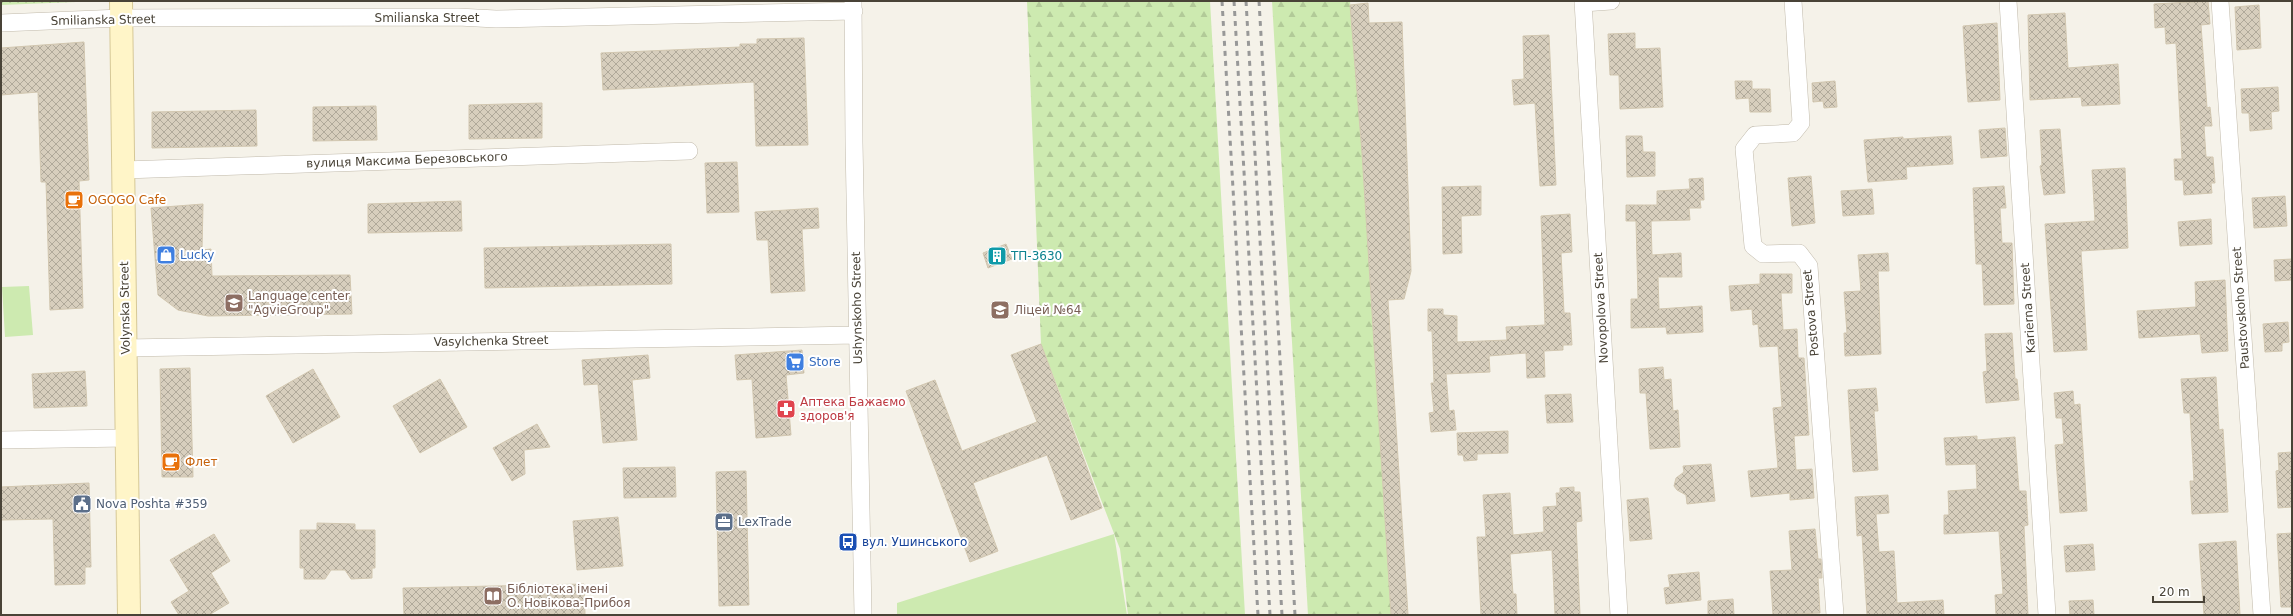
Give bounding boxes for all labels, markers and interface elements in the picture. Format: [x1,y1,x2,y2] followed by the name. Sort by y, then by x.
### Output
[375,11,480,25] street label: Smilianska Street
[50,12,156,28] street label: Smilianska Street
[306,149,508,171] street label: вулиця Максима Березовського
[63,189,85,211] cafe icon: OGOGO Cafe
[88,193,166,207] place label: OGOGO Cafe
[155,244,177,266] shop icon: Lucky
[986,245,1008,267] building icon: ТП-3630
[2230,246,2252,370] street label: Paustovskoho Street
[180,248,214,262] place label: Lucky
[1010,249,1062,263] place label: ТП-3630
[849,251,865,364] street label: Ushynskoho Street
[1591,252,1611,364] street label: Novopolova Street
[117,261,133,355] street label: Volynska Street
[2018,262,2038,354] street label: Karierna Street
[1800,269,1822,357] street label: Postova Street
[248,289,350,317] place label: Language center "AgvieGroup"
[223,292,245,314] school or university icon: Language center "AgvieGroup"
[989,299,1011,321] school or university icon: Ліцей №64
[1014,303,1081,317] place label: Ліцей №64
[433,333,549,349] street label: Vasylchenka Street
[784,351,806,373] supermarket icon: Store
[809,355,841,369] place label: Store
[800,395,906,423] place label: Аптека Бажаємо здоров'я
[775,398,797,420] pharmacy icon: Аптека Бажаємо здоров'я
[160,451,182,473] cafe icon: Флет
[185,455,217,469] place label: Флет
[71,493,93,515] public building icon: Nova Poshta #359
[96,497,207,511] place label: Nova Poshta #359
[713,511,735,533] office icon: LexTrade
[738,515,792,529] place label: LexTrade
[837,531,859,553] bus stop icon: вул. Ушинського
[862,535,967,549] place label: вул. Ушинського
[2153,578,2204,604] scale bar
[507,582,631,610] place label: Бібліотека імені О. Новікова-Прибоя
[482,585,504,607] library icon: Бібліотека імені О. Новікова-Прибоя
[2159,585,2190,599] text: 20 m

